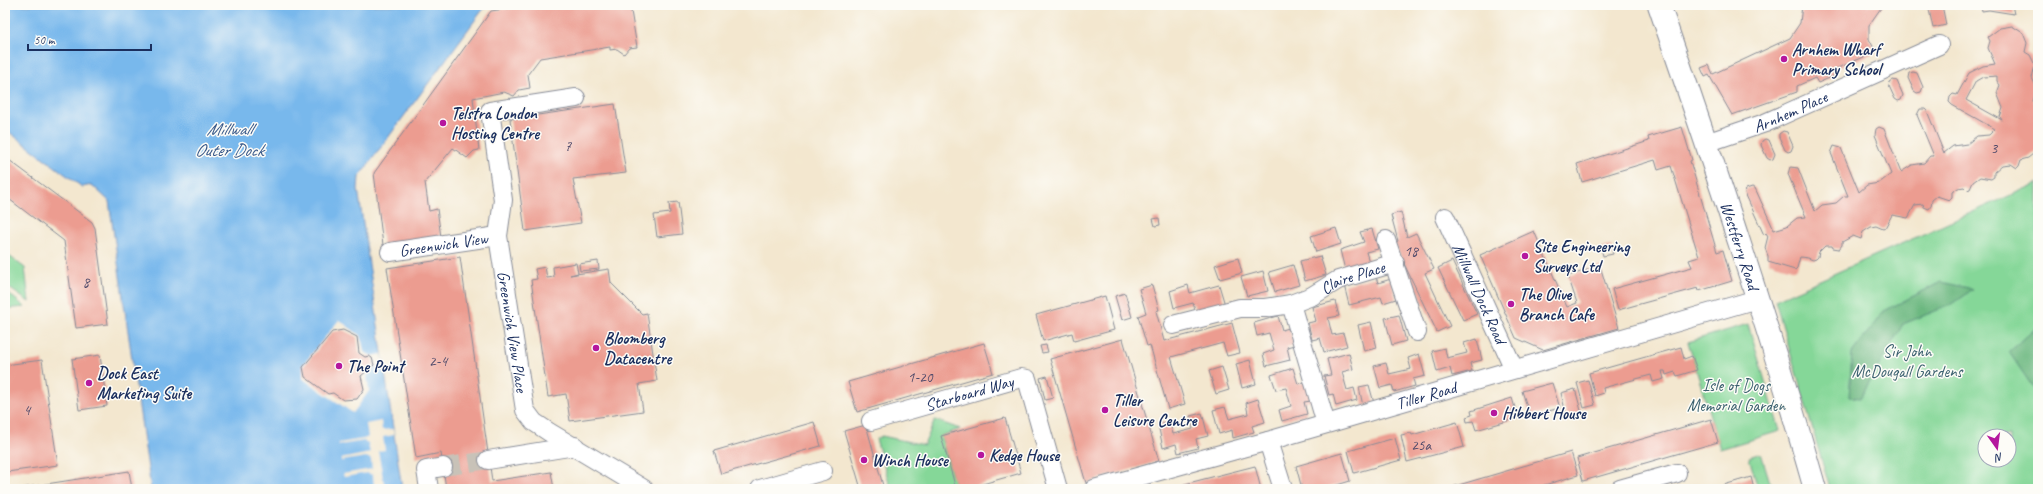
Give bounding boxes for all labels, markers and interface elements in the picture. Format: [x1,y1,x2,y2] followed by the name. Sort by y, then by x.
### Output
[28,26,151,52] scale bar
[34,32,56,48] text: 50 m
[1792,39,1885,80] place label: Arnhem Wharf Primary School
[1779,54,1789,64] marker: Arnhem Wharf Primary School
[1751,85,1832,137] street label: Arnhem Place
[451,103,541,144] place label: Telstra London Hosting Centre
[195,118,267,161] water label: Millwall Outer Dock
[438,118,448,128] marker: Telstra London Hosting Centre
[565,137,573,156] house number: 7
[1991,139,1999,158] house number: 3
[1716,199,1765,294] street label: Westferry Road
[398,227,490,261] street label: Greenwich View
[1533,236,1631,277] place label: Site Engineering Surveys Ltd
[1448,240,1513,350] street label: Millwall Dock Road
[1404,242,1419,261] house number: 18
[1520,251,1530,261] marker: Site Engineering Surveys Ltd
[1316,256,1389,299] street label: Claire Place
[493,270,533,395] street label: Greenwich View Place
[83,273,91,292] house number: 8
[1519,284,1595,325] place label: The Olive Branch Cafe
[1506,299,1516,309] marker: The Olive Branch Cafe
[604,328,674,369] place label: Bloomberg Datacentre
[1852,341,1964,382] park label: Sir John McDougall Gardens
[591,343,601,353] marker: Bloomberg Datacentre
[429,352,448,371] house number: 2-4
[347,356,406,377] place label: The Point
[334,361,344,371] marker: The Point
[97,363,193,404] place label: Dock East Marketing Suite
[907,368,934,387] house number: 1-20
[923,370,1017,415] street label: Starboard Way
[1687,375,1786,416] park label: Isle of Dogs Memorial Garden
[1393,376,1461,414] street label: Tiller Road
[84,378,94,388] marker: Dock East Marketing Suite
[1113,390,1198,431] place label: Tiller Leisure Centre
[24,401,32,420] house number: 4
[1502,403,1587,424] place label: Hibbert House
[1100,405,1110,415] marker: Tiller Leisure Centre
[1489,408,1499,418] marker: Hibbert House
[1977,428,2017,468] north arrow
[1411,436,1432,455] house number: 25a
[989,445,1061,466] place label: Kedge House
[872,450,950,471] place label: Winch House
[976,450,986,460] marker: Kedge House
[1992,450,2004,466] text: N
[859,455,869,465] marker: Winch House

